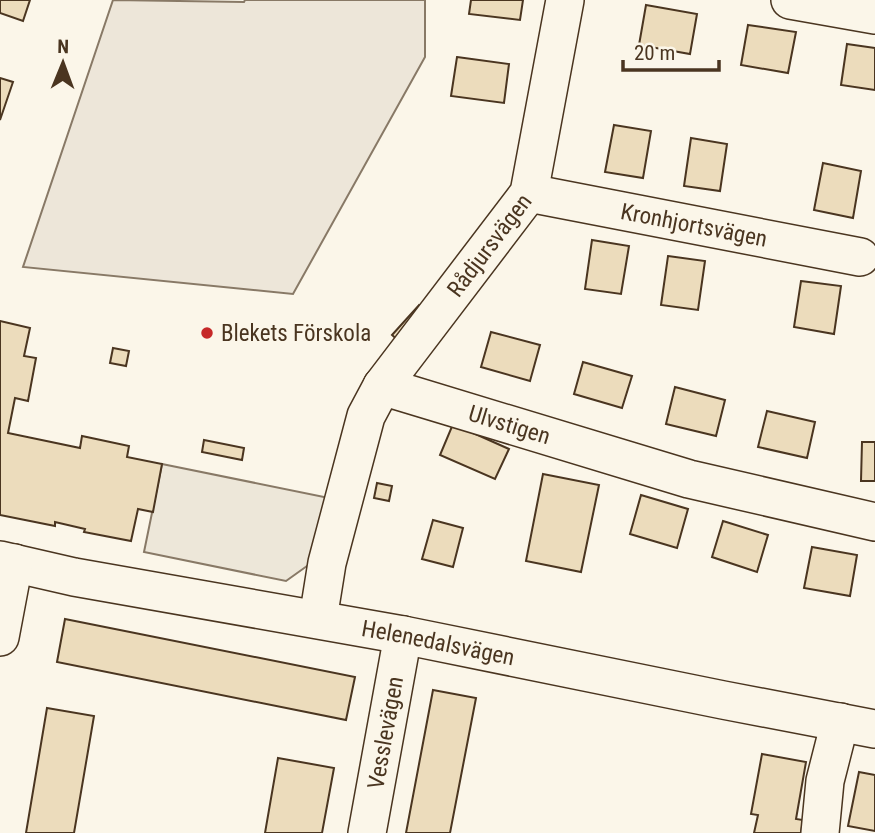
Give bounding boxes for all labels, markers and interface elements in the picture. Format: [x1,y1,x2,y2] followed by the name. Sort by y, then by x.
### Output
[28,28,98,98] north arrow
[623,28,719,72] scale bar
[57,35,69,58] text: N
[634,41,675,65] text: 20 m
[442,189,537,302] street label: Rådjursvägen
[618,198,769,253] street label: Kronhjortsvägen
[221,320,371,347] place label: Blekets Förskola
[199,325,215,341] marker: Blekets Förskola
[465,400,553,450] street label: Ulvstigen
[360,615,517,671] street label: Helenedalsvägen
[362,674,409,791] street label: Vesslevägen

